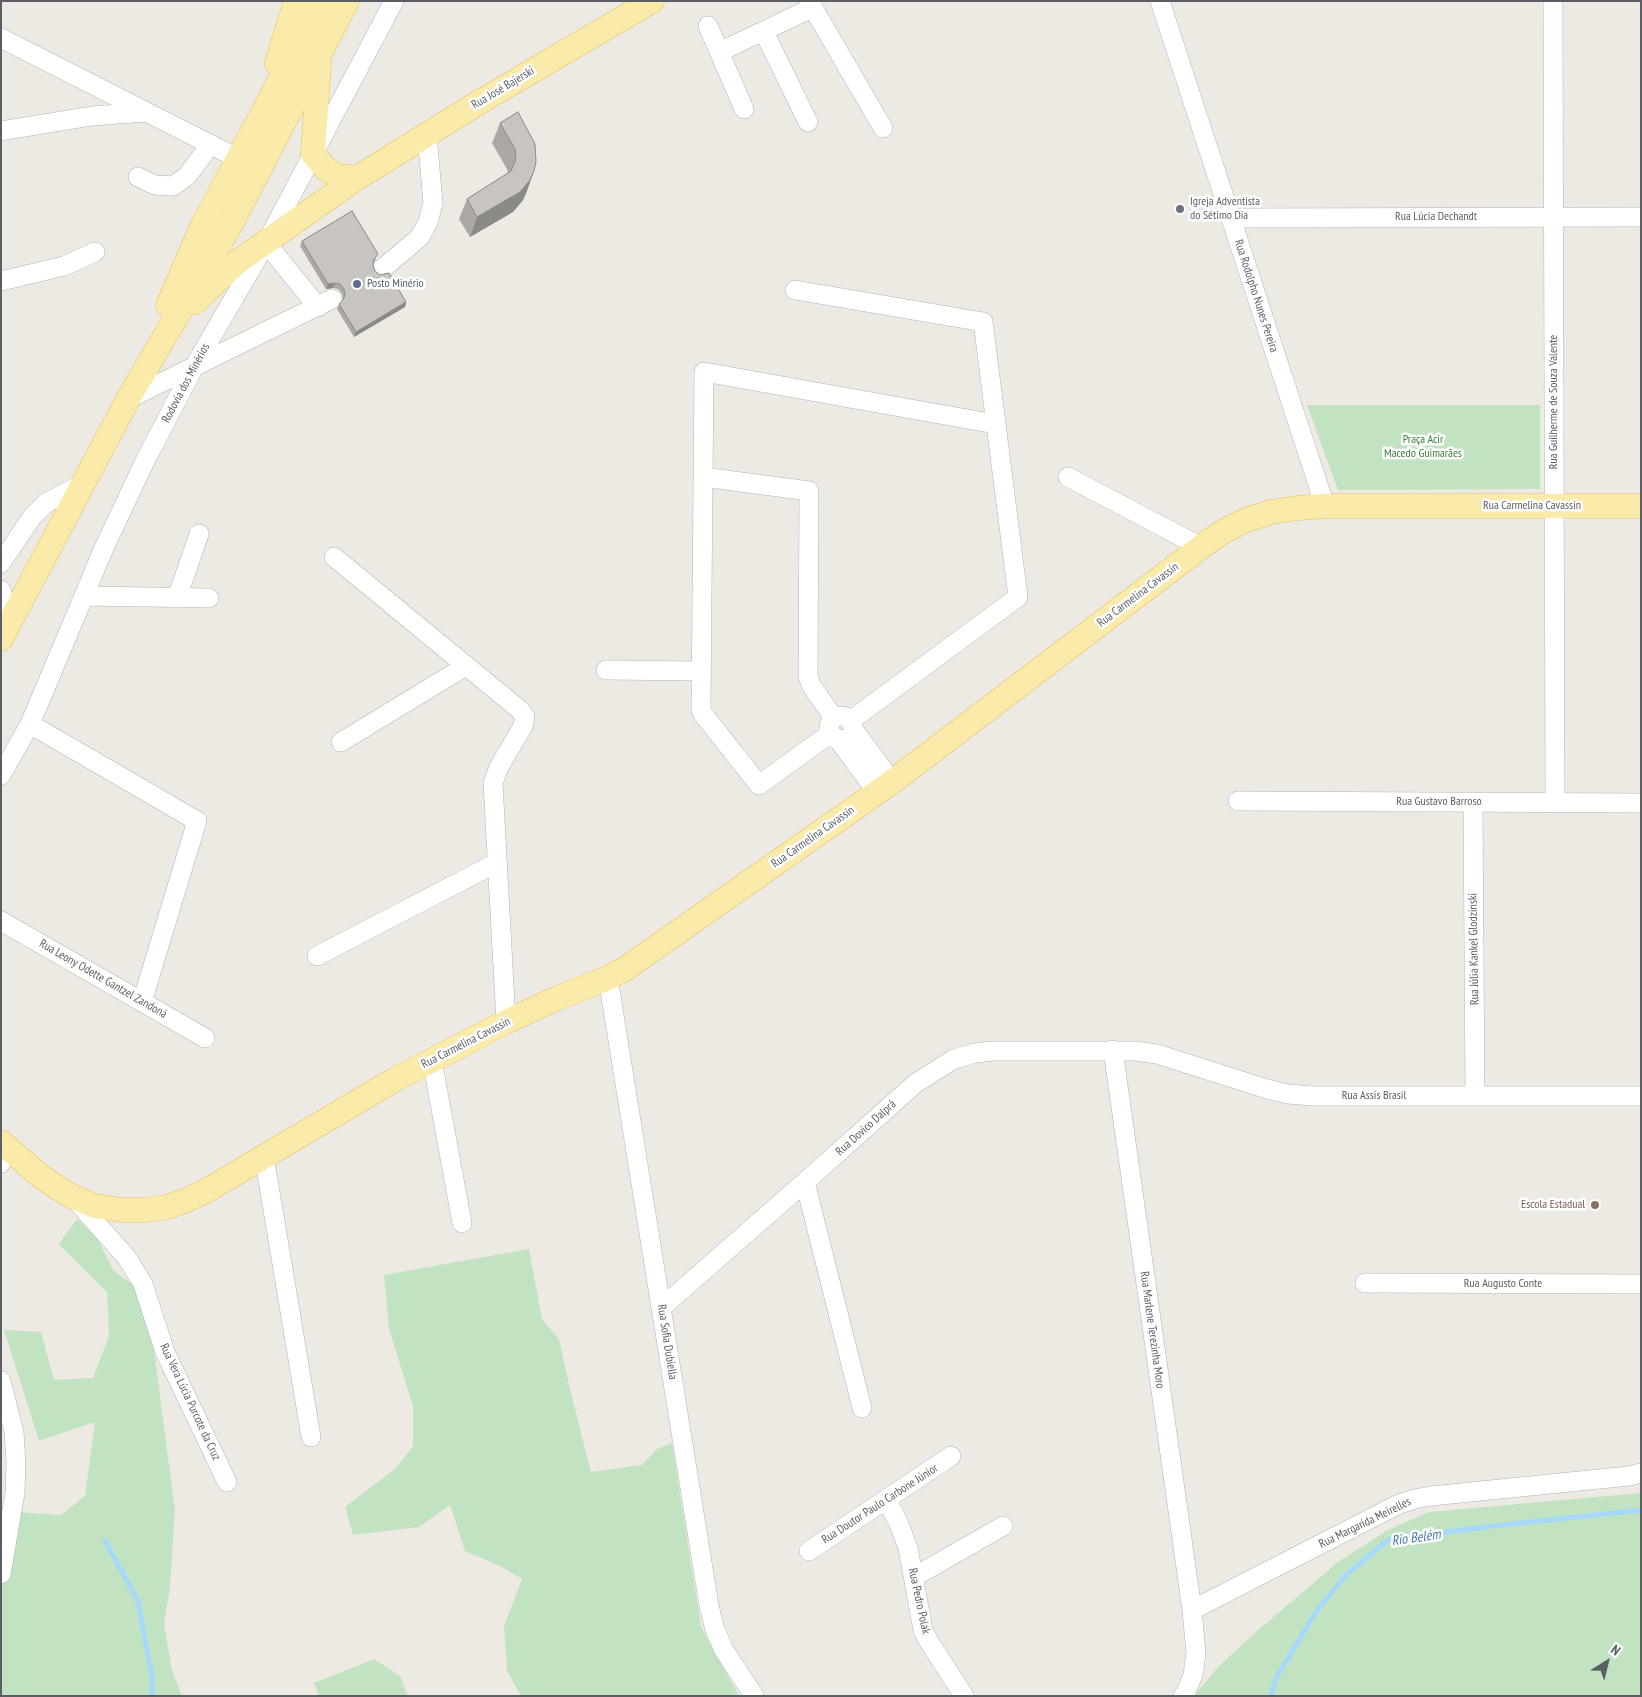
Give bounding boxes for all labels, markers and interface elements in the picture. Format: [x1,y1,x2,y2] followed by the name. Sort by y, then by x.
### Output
[469,64,537,112] street label: Rua José Bajerski
[1190,195,1260,223] place label: Igreja Adventista do Sétimo Dia
[1174,203,1186,215] marker: Igreja Adventista do Sétimo Dia
[1395,210,1477,224] street label: Rua Lúcia Dechandt
[1231,238,1281,354] street label: Rua Rodolpho Nunes Pereira
[367,277,424,291] place label: Posto Minério
[351,278,363,290] marker: Posto Minério
[1547,335,1561,469] street label: Rua Guilherme de Souza Valente
[159,341,213,425] street label: Rodovia dos Minérios
[1384,433,1462,461] park label: Praça Acir Macedo Guimarães
[1483,499,1581,513] street label: Rua Carmelina Cavassin
[1094,560,1182,630] street label: Rua Carmelina Cavassin
[1396,795,1482,809] street label: Rua Gustavo Barroso
[769,803,857,871] street label: Rua Carmelina Cavassin
[1466,893,1482,1005] street label: Rua Júlia Kankel Glodzinski
[37,936,169,1022] street label: Rua Leony Odette Gantzel Zandoná
[419,1014,513,1072] street label: Rua Carmelina Cavassin
[1342,1089,1406,1103] street label: Rua Assis Brasil
[833,1097,899,1159] street label: Rua Dovico Dalprá
[1521,1198,1585,1212] place label: Escola Estadual
[1589,1199,1601,1211] marker: Escola Estadual
[1137,1271,1167,1389] street label: Rua Marlene Terezinha Moro
[1464,1277,1542,1291] street label: Rua Augusto Conte
[654,1303,680,1381] street label: Rua Sofia Dubiella
[157,1341,223,1463] street label: Rua Vera Lúcia Purcote da Cruz
[819,1461,941,1547] street label: Rua Doutor Paulo Carbone Júnior
[1317,1494,1413,1552] street label: Rua Margarida Meirelles
[1390,1526,1442,1550] water label: Rio Belém
[905,1567,933,1635] street label: Rua Pedro Polak
[1582,1637,1632,1687] north arrow
[1607,1640,1624,1659] text: N

